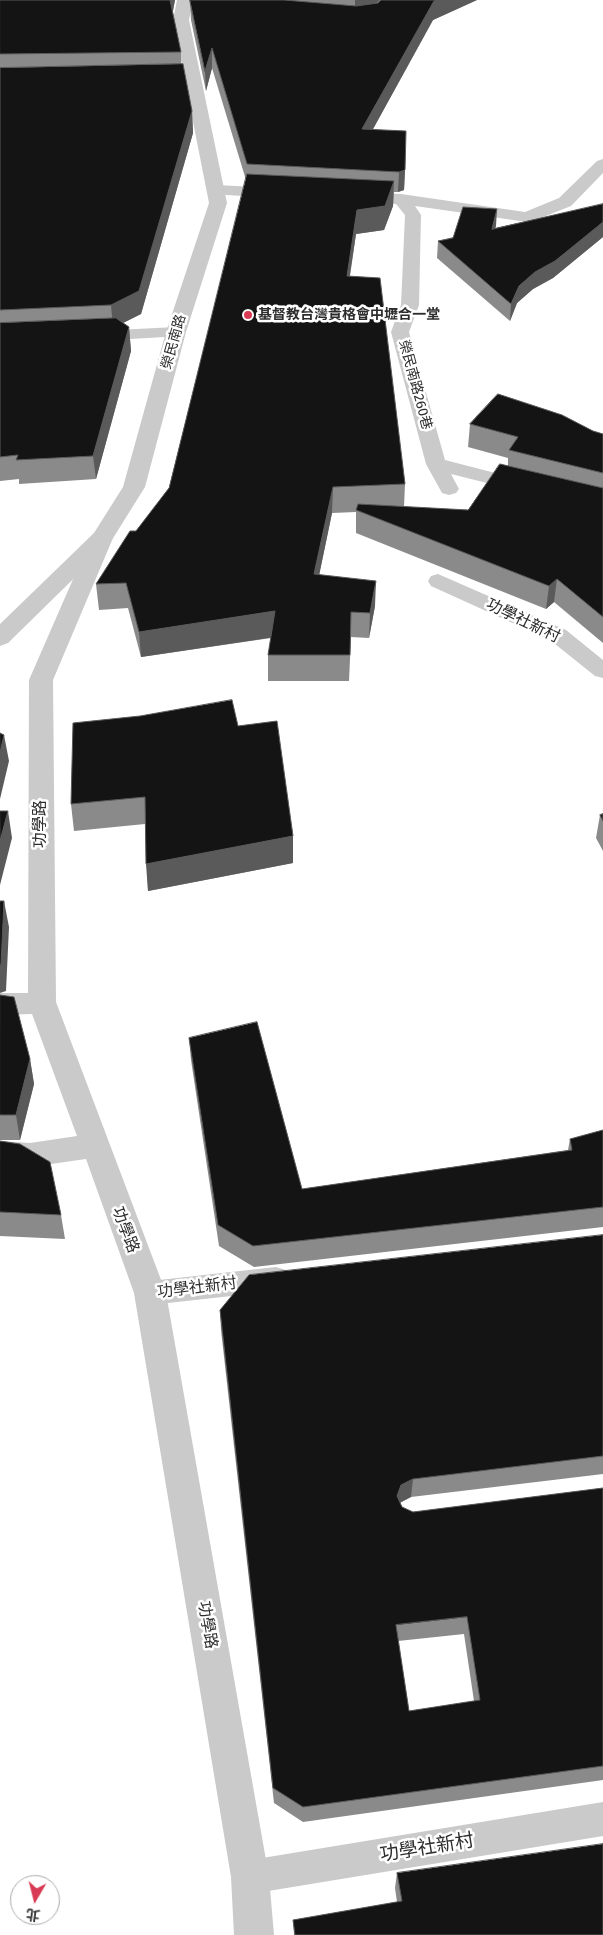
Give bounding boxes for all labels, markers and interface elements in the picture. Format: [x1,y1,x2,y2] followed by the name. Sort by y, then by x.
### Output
[258,307,440,323] place label: 基督教台灣貴格會中壢合一堂
[242,309,254,321] marker: 基督教台灣貴格會中壢合一堂
[158,313,190,371] street label: 榮民南路
[395,338,435,432] street label: 榮民南路260巷
[483,595,563,647] street label: 功學社新村
[31,800,51,848] street label: 功學路
[107,1204,143,1256] street label: 功學路
[156,1274,238,1302] street label: 功學社新村
[193,1600,221,1650] street label: 功學路
[378,1829,476,1867] street label: 功學社新村
[10,1875,60,1925] north arrow
[25,1905,41,1924] text: 北

